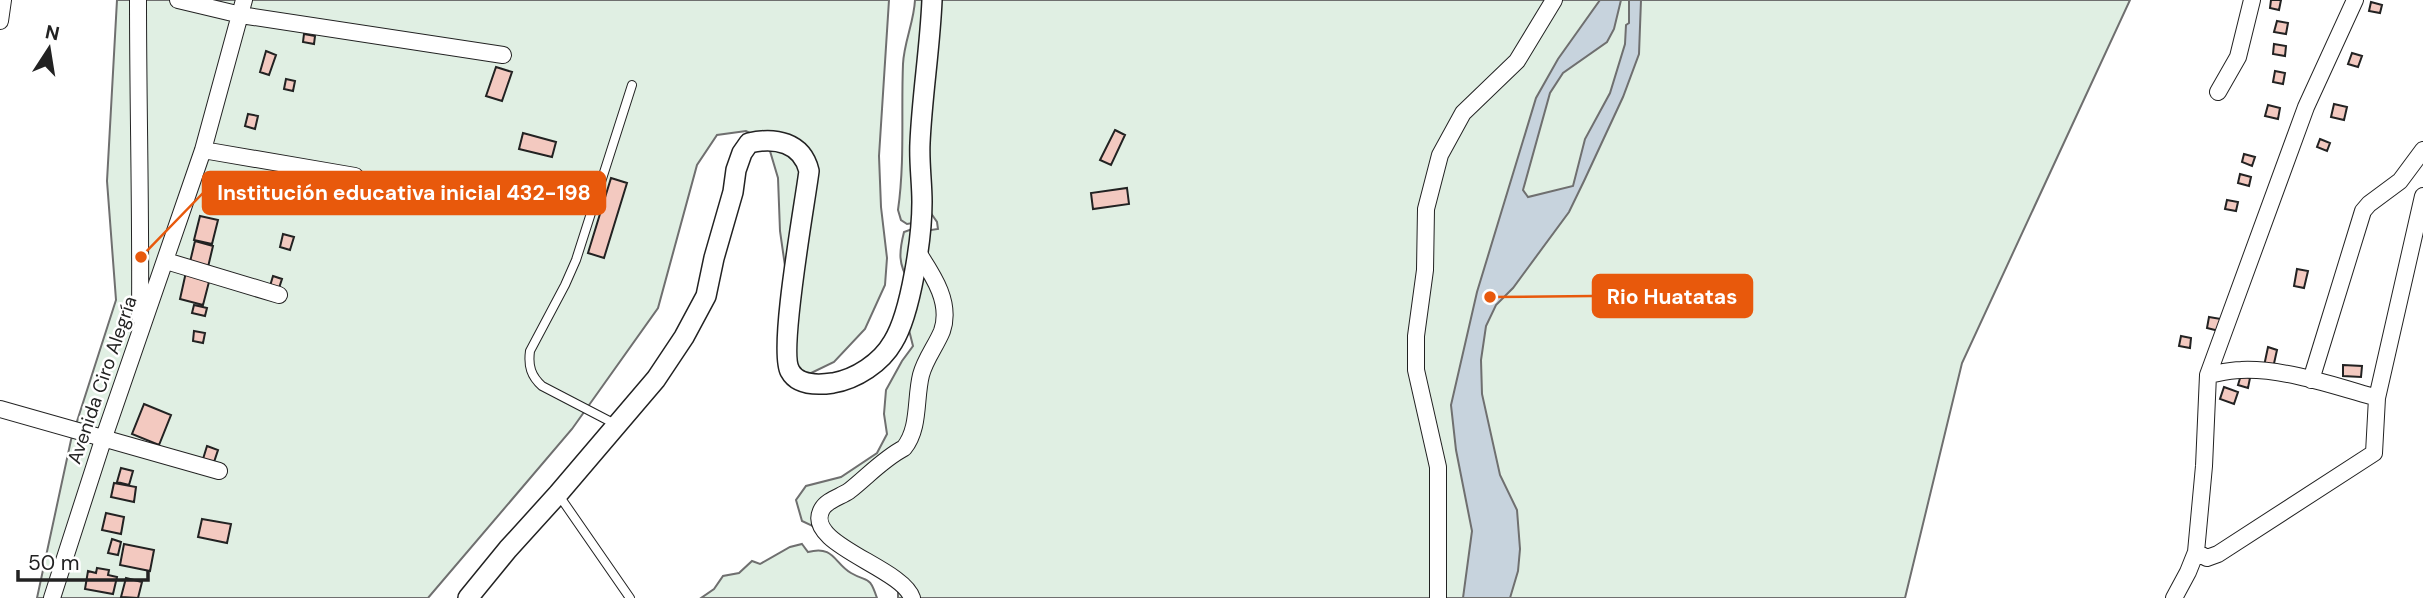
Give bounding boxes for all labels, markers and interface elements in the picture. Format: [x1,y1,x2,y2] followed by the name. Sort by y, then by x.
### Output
[14,14,84,84] north arrow
[43,19,62,47] text: N
[203,172,605,214] callout: Institución educativa inicial 432-198
[217,179,591,207] text: Institución educativa inicial 432-198
[1593,275,1752,317] callout: Rio Huatatas
[1607,283,1737,311] text: Rio Huatatas
[62,293,142,467] street label: Avenida Ciro Alegría
[18,538,147,582] scale bar
[28,549,79,577] text: 50 m

